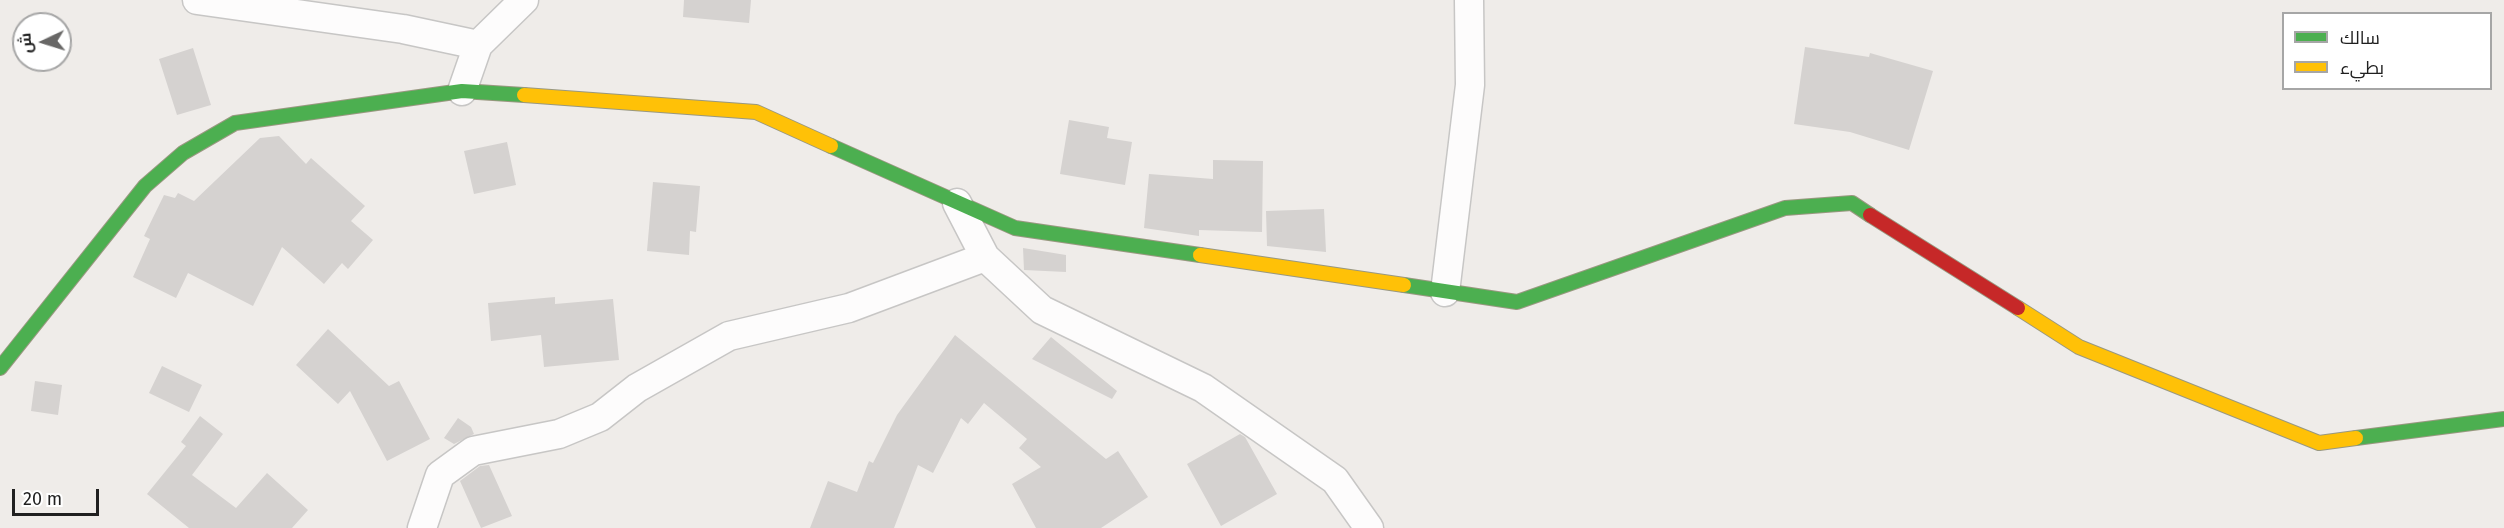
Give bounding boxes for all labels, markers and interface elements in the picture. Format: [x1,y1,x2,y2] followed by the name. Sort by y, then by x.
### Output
[12,12,72,72] north arrow
[2282,12,2492,90] legend
[2340,27,2380,49] text: سالك
[15,32,36,54] text: ش
[2340,57,2384,79] text: بطيء
[15,477,102,515] scale bar
[23,488,62,510] text: 20 m

